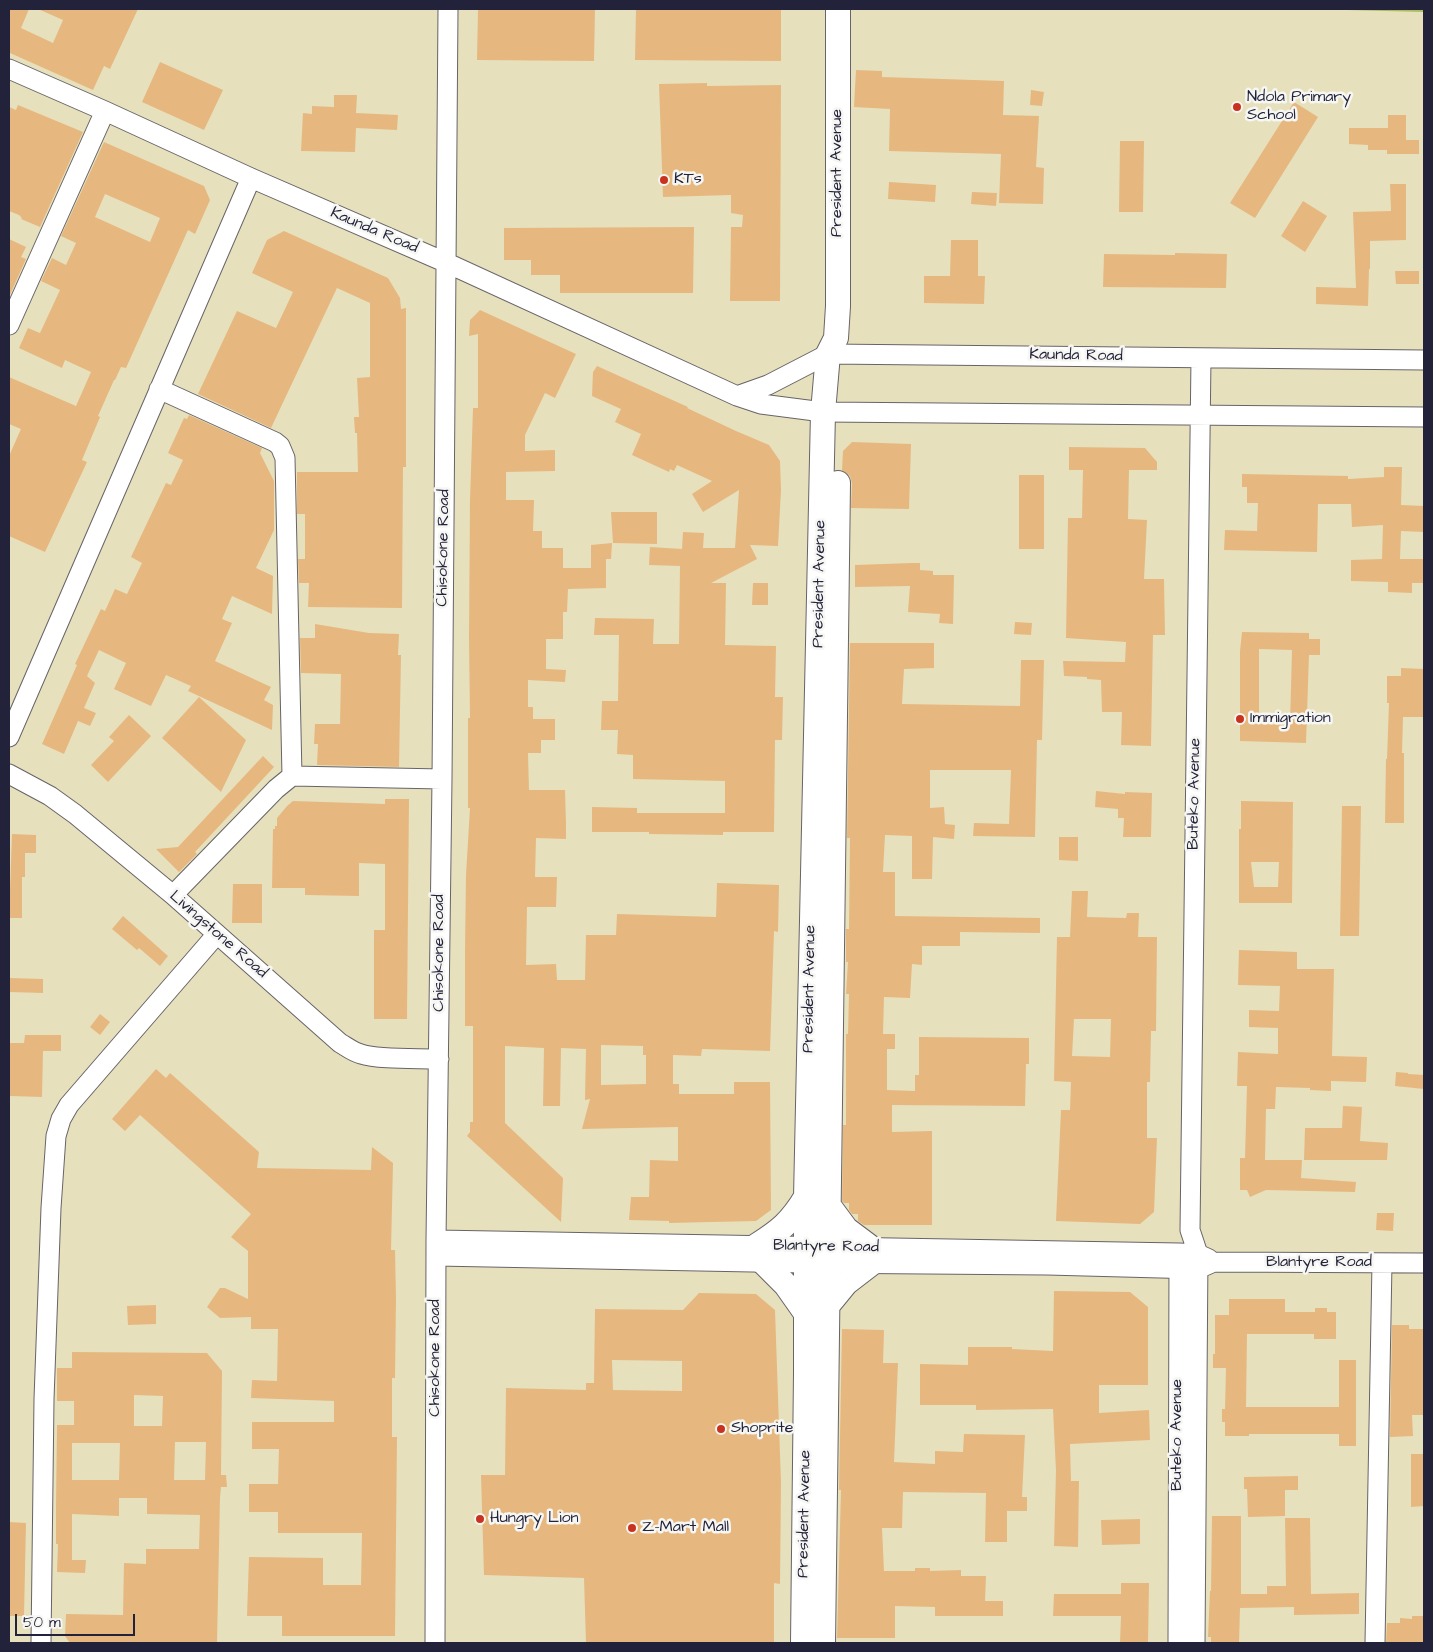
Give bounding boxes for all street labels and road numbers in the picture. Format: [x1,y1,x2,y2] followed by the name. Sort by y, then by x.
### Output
[828,109,848,237] street label: President Avenue
[327,204,421,258] street label: Kaunda Road
[1029,346,1123,366] street label: Kaunda Road
[433,489,455,607] street label: Chisokone Road
[809,520,831,648] street label: President Avenue
[1184,738,1206,850] street label: Buteko Avenue
[165,887,271,983] street label: Livingstone Road
[430,894,450,1012] street label: Chisokone Road
[799,925,821,1053] street label: President Avenue
[773,1236,879,1258] street label: Blantyre Road
[1266,1253,1372,1273] street label: Blantyre Road
[426,1299,446,1417] street label: Chisokone Road
[1168,1379,1188,1491] street label: Buteko Avenue
[794,1450,816,1578] street label: President Avenue

